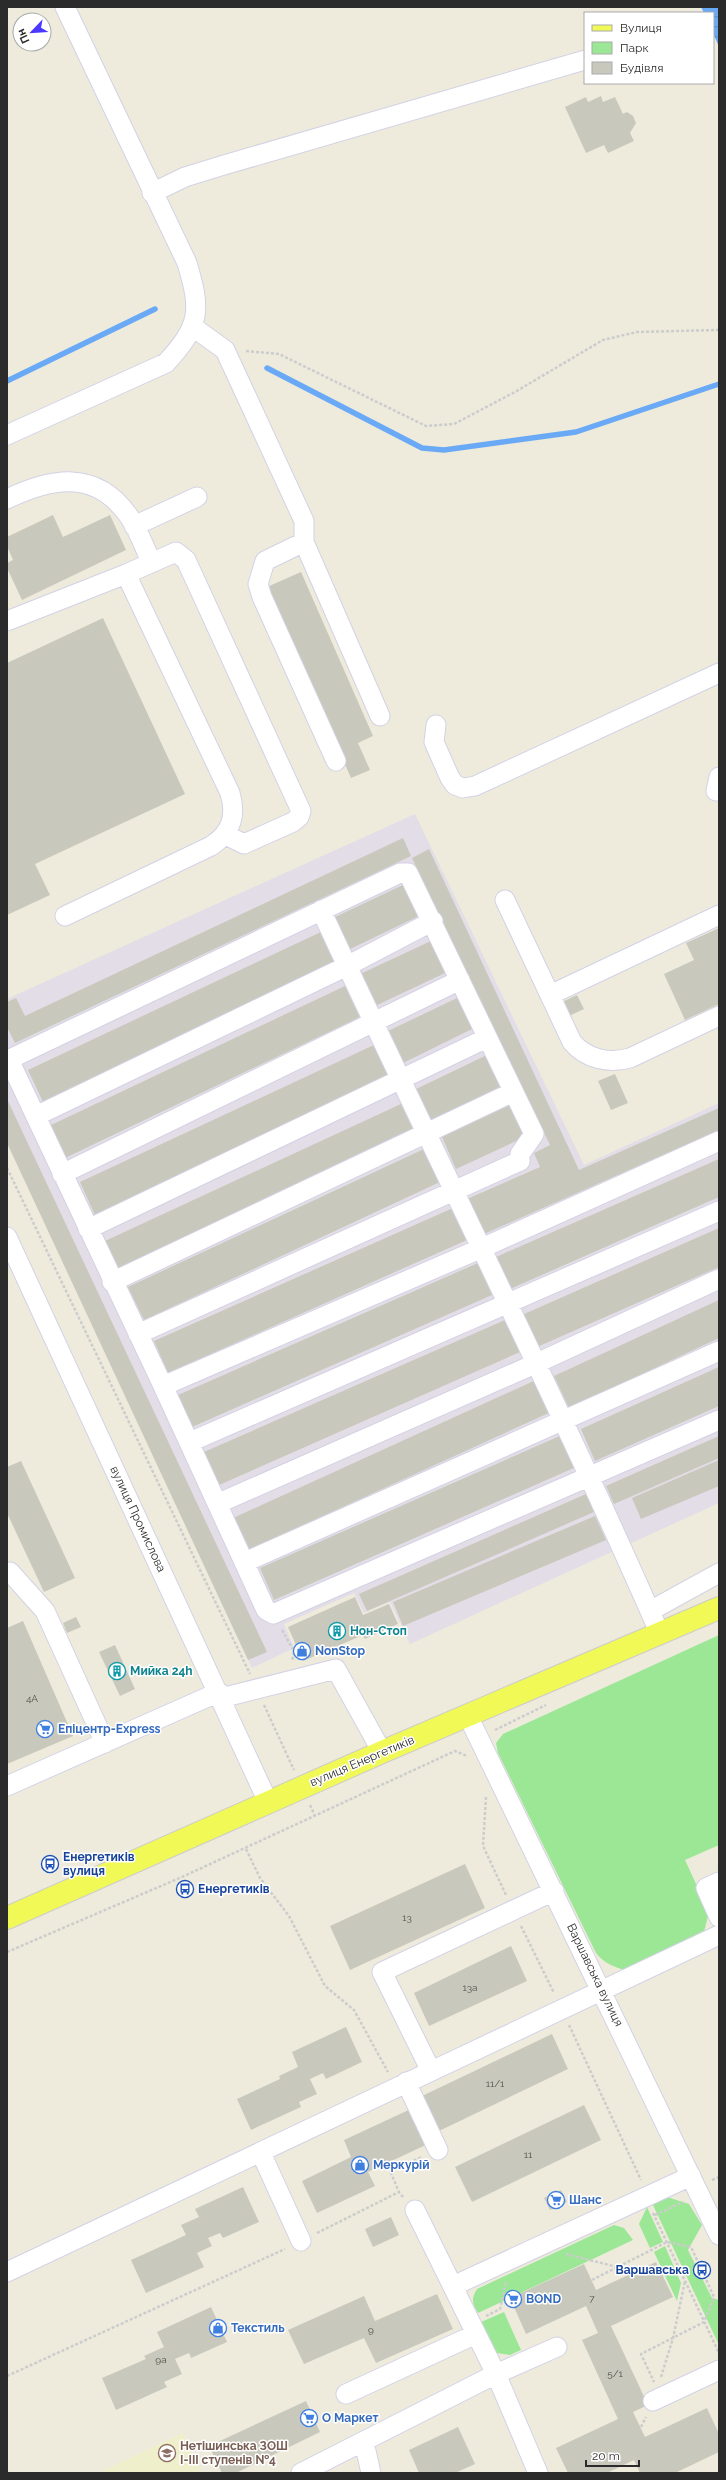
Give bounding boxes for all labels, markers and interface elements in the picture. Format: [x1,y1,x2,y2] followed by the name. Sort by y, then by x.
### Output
[12,12,52,52] north arrow
[584,12,714,84] legend
[620,21,662,35] text: Вулиця
[14,27,32,45] text: Пн
[620,41,649,55] text: Парк
[620,61,663,75] text: Будівля
[107,1464,169,1574] street label: вулиця Промислова
[327,1621,347,1641] building icon: Нон-Стоп
[350,1624,407,1638] place label: Нон-Стоп
[292,1641,312,1661] shop icon: NonStop
[315,1644,366,1658] place label: NonStop
[107,1661,127,1681] building icon: Мийка 24һ
[130,1664,193,1678] place label: Мийка 24һ
[26,1693,38,1704] house number: 4А
[35,1719,55,1739] supermarket icon: Епіцентр-Express
[58,1722,161,1736] place label: Епіцентр-Express
[308,1733,416,1789] street label: вулиця Енергетиків
[63,1850,135,1878] place label: Енергетиків вулиця
[40,1854,60,1874] bus stop icon: Енергетиків вулиця
[175,1879,195,1899] bus stop icon: Енергетиків
[198,1882,270,1896] place label: Енергетиків
[402,1912,412,1923] house number: 13
[564,1921,626,2029] street label: Варшавська вулиця
[462,1982,478,1993] house number: 13а
[486,2078,505,2089] house number: 11/1
[524,2149,533,2160] house number: 11
[350,2155,370,2175] shop icon: Меркурій
[373,2158,430,2172] place label: Меркурій
[546,2190,566,2210] supermarket icon: Шанс
[569,2193,602,2207] place label: Шанс
[692,2260,712,2280] bus stop icon: Варшавська
[616,2263,689,2277] place label: Варшавська
[503,2289,523,2309] supermarket icon: BOND
[526,2292,561,2306] place label: BOND
[589,2293,595,2304] house number: 7
[208,2318,228,2338] shop icon: Текстиль
[231,2321,285,2335] place label: Текстиль
[368,2324,374,2335] house number: 9
[155,2354,167,2365] house number: 9а
[607,2368,623,2379] house number: 5/1
[299,2408,319,2428] supermarket icon: О Маркет
[322,2411,378,2425] place label: О Маркет
[180,2439,288,2467] place label: Нетішинська ЗОШ І-ІІІ ступенів №4
[586,2442,639,2468] scale bar
[157,2443,177,2463] school or university icon: Нетішинська ЗОШ І-ІІІ ступенів №4
[592,2449,620,2463] text: 20 m

